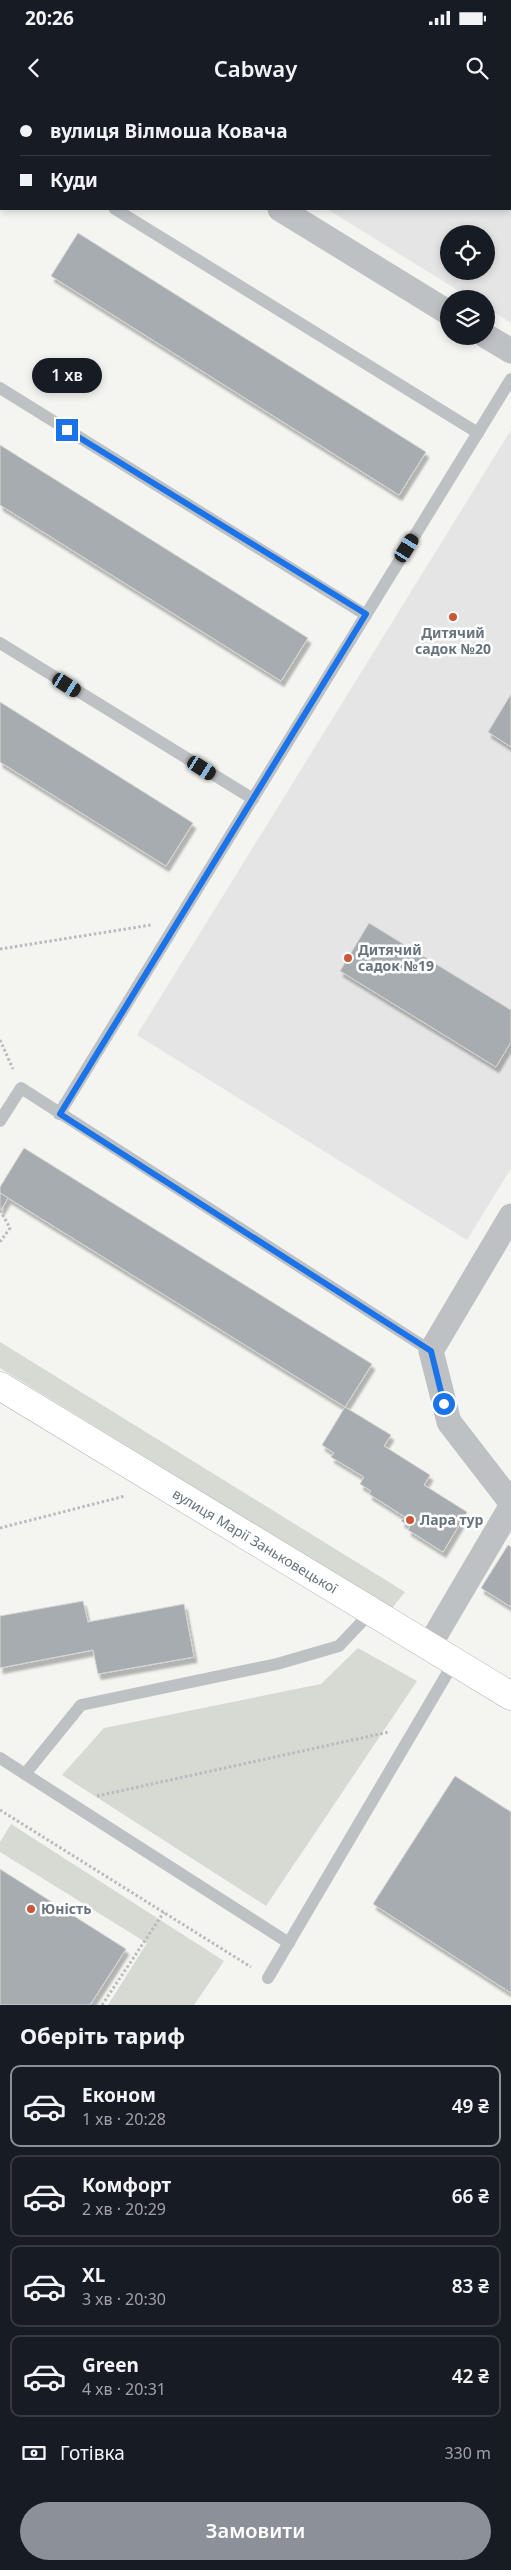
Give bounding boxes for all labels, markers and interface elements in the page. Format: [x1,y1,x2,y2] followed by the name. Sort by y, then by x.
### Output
[25,5,74,31] text: 20:26
[214,53,297,83] text: Cabway
[20,54,48,82] icon: back
[463,54,491,82] icon: search
[50,118,287,144] text: вулиця Вілмоша Ковача
[50,167,98,193] text: Куди
[440,225,495,345] map controls
[440,225,495,280] button: locate
[440,290,495,345] button: layers
[32,358,102,392] callout: 1 хв
[51,364,83,386] text: 1 хв
[56,419,78,441] route end
[392,531,421,565] car
[447,611,459,623] marker: Дитячий садок №20
[415,623,491,658] place label: Дитячий садок №20
[50,671,83,699] car
[185,754,218,782] car
[358,940,434,975] place label: Дитячий садок №19
[342,952,354,964] marker: Дитячий садок №19
[433,1393,455,1415] route start
[169,1484,342,1598] street label: вулиця Марії Заньковецької
[420,1510,484,1529] place label: Лара тур
[404,1514,416,1526] marker: Лара тур
[41,1899,91,1918] place label: Юність
[25,1903,37,1915] marker: Юність
[20,2020,185,2050] text: Оберіть тариф
[82,2082,156,2108] text: Економ
[22,2084,67,2129] icon: car
[452,2093,489,2119] text: 49 ₴
[82,2108,166,2130] text: 1 хв · 20:28
[82,2172,171,2198] text: Комфорт
[22,2174,67,2219] icon: car
[452,2183,489,2209] text: 66 ₴
[82,2198,166,2220] text: 2 хв · 20:29
[82,2262,105,2288] text: XL
[22,2264,67,2309] icon: car
[452,2273,489,2299] text: 83 ₴
[82,2288,166,2310] text: 3 хв · 20:30
[82,2352,139,2378] text: Green
[22,2354,67,2399] icon: car
[452,2363,489,2389] text: 42 ₴
[82,2378,166,2400] text: 4 хв · 20:31
[20,2439,48,2467] icon: cash
[60,2440,125,2466] text: Готівка
[444,2442,491,2464] text: 330 m
[20,2502,491,2560] button: Замовити

